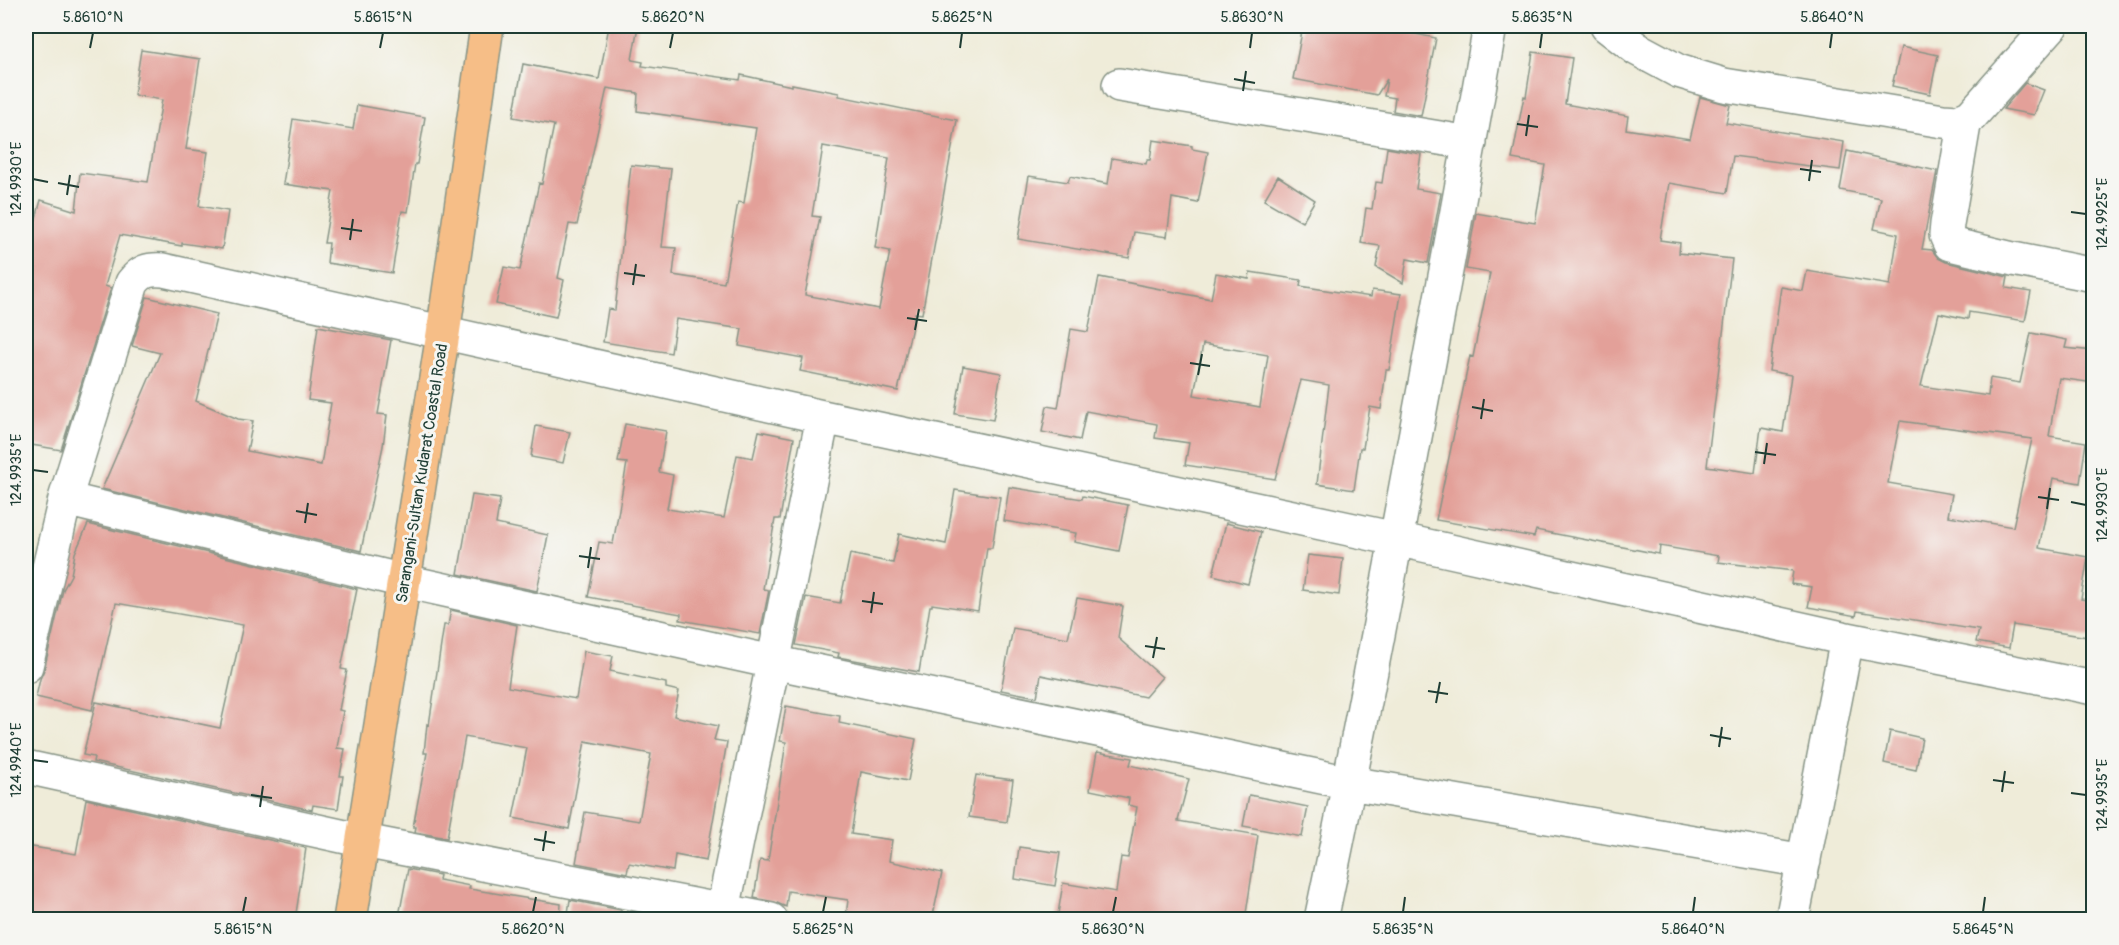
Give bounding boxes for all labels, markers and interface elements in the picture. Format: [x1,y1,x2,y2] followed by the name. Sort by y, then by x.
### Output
[63,8,123,27] text: 5.8610°N
[354,8,412,27] text: 5.8615°N
[641,8,705,27] text: 5.8620°N
[932,8,992,27] text: 5.8625°N
[1220,8,1284,27] text: 5.8630°N
[1512,8,1572,27] text: 5.8635°N
[1800,8,1864,27] text: 5.8640°N
[7,141,26,216] text: 124.9930°E
[2093,178,2112,250] text: 124.9925°E
[392,342,452,604] street label: Sarangani-Sultan Kudarat Coastal Road
[7,434,26,506] text: 124.9935°E
[2093,467,2112,542] text: 124.9930°E
[7,722,26,798] text: 124.9940°E
[2093,759,2112,831] text: 124.9935°E
[214,920,272,939] text: 5.8615°N
[501,920,565,939] text: 5.8620°N
[793,920,853,939] text: 5.8625°N
[1081,920,1145,939] text: 5.8630°N
[1373,920,1433,939] text: 5.8635°N
[1661,920,1725,939] text: 5.8640°N
[1952,920,2014,939] text: 5.8645°N

